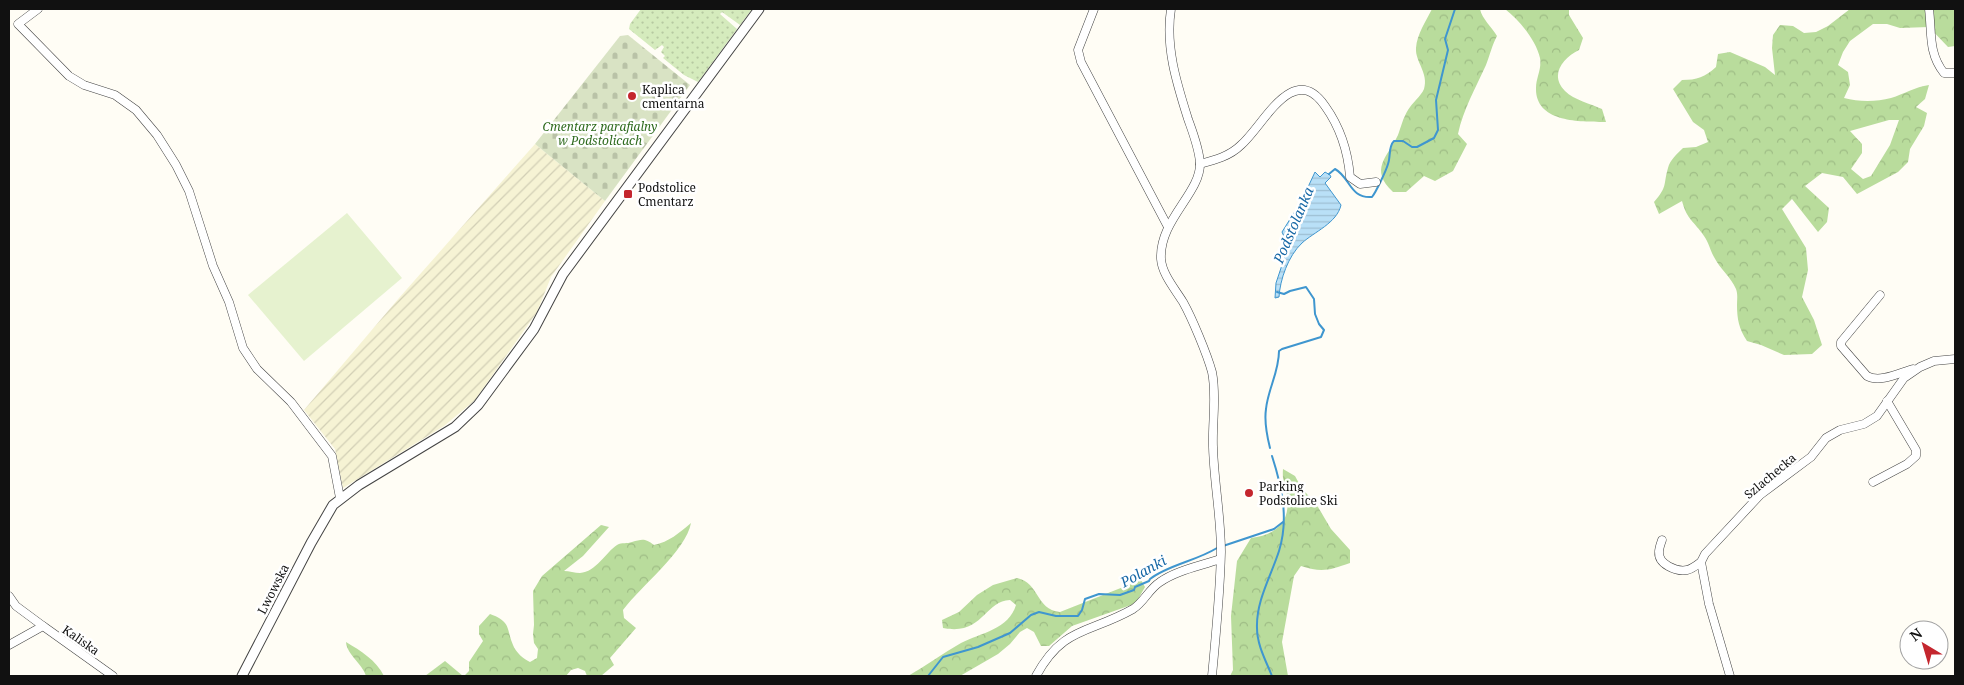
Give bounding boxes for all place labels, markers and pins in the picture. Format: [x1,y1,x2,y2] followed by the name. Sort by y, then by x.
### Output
[642,81,705,112] place label: Kaplica cmentarna
[626,90,638,102] marker: Kaplica cmentarna
[638,179,696,210] place label: Podstolice Cmentarz
[622,188,634,200] marker: Podstolice Cmentarz
[1259,478,1338,509] place label: Parking Podstolice Ski
[1243,487,1255,499] marker: Parking Podstolice Ski

